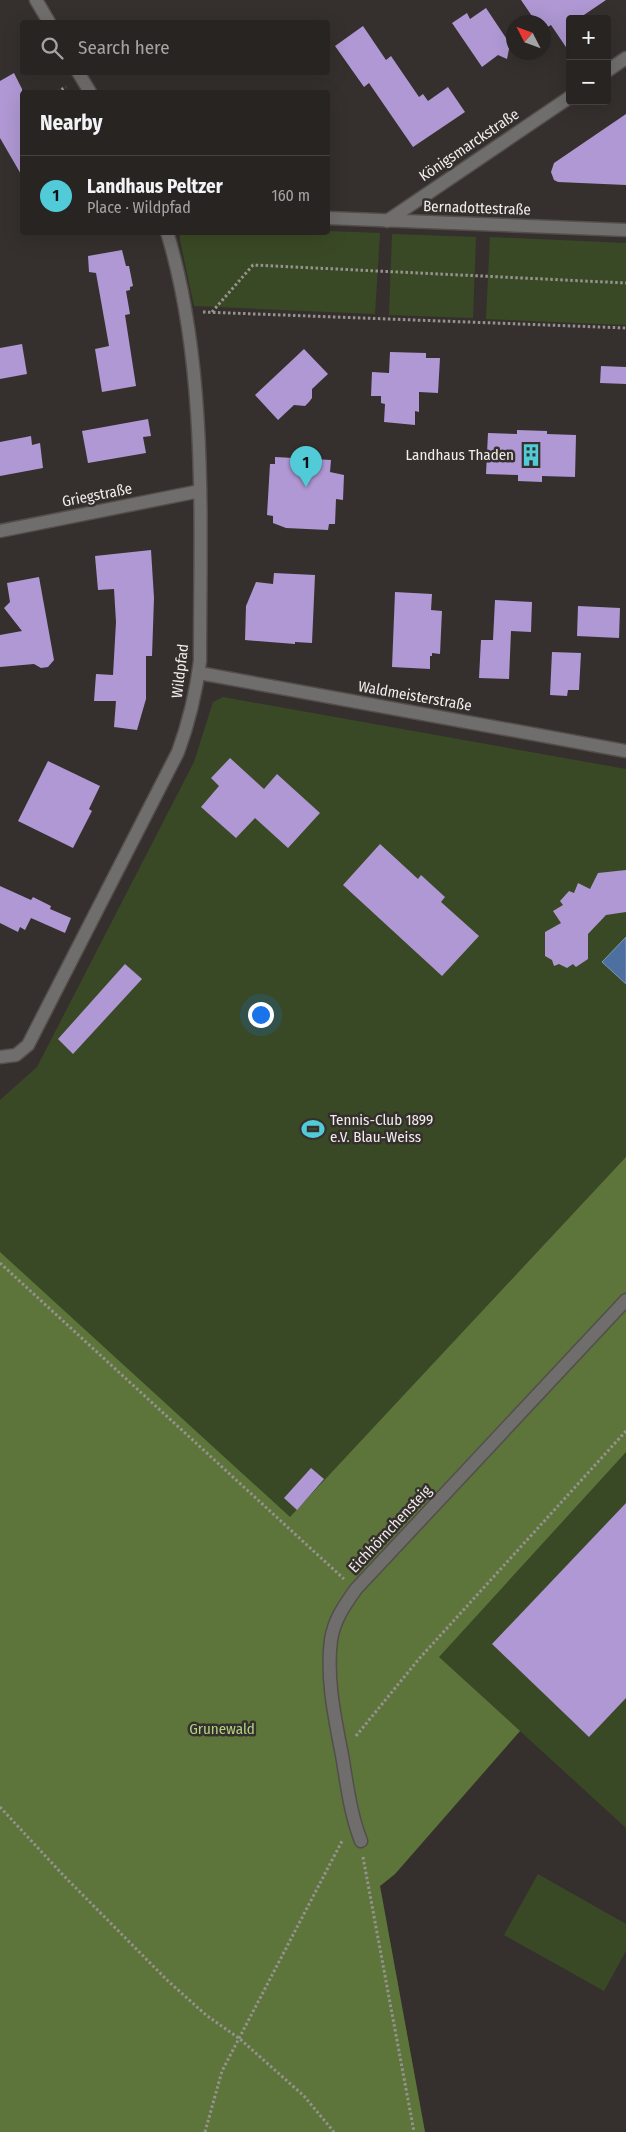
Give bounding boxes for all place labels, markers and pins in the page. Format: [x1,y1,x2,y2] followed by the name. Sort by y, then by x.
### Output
[518,442,544,468] building icon: Landhaus Thaden
[290,446,322,487] pin: 1
[406,446,514,464] place label: Landhaus Thaden
[330,1111,433,1146] place label: Tennis-Club 1899 e.V. Blau-Weiss
[300,1116,326,1142] sports icon: Tennis-Club 1899 e.V. Blau-Weiss

